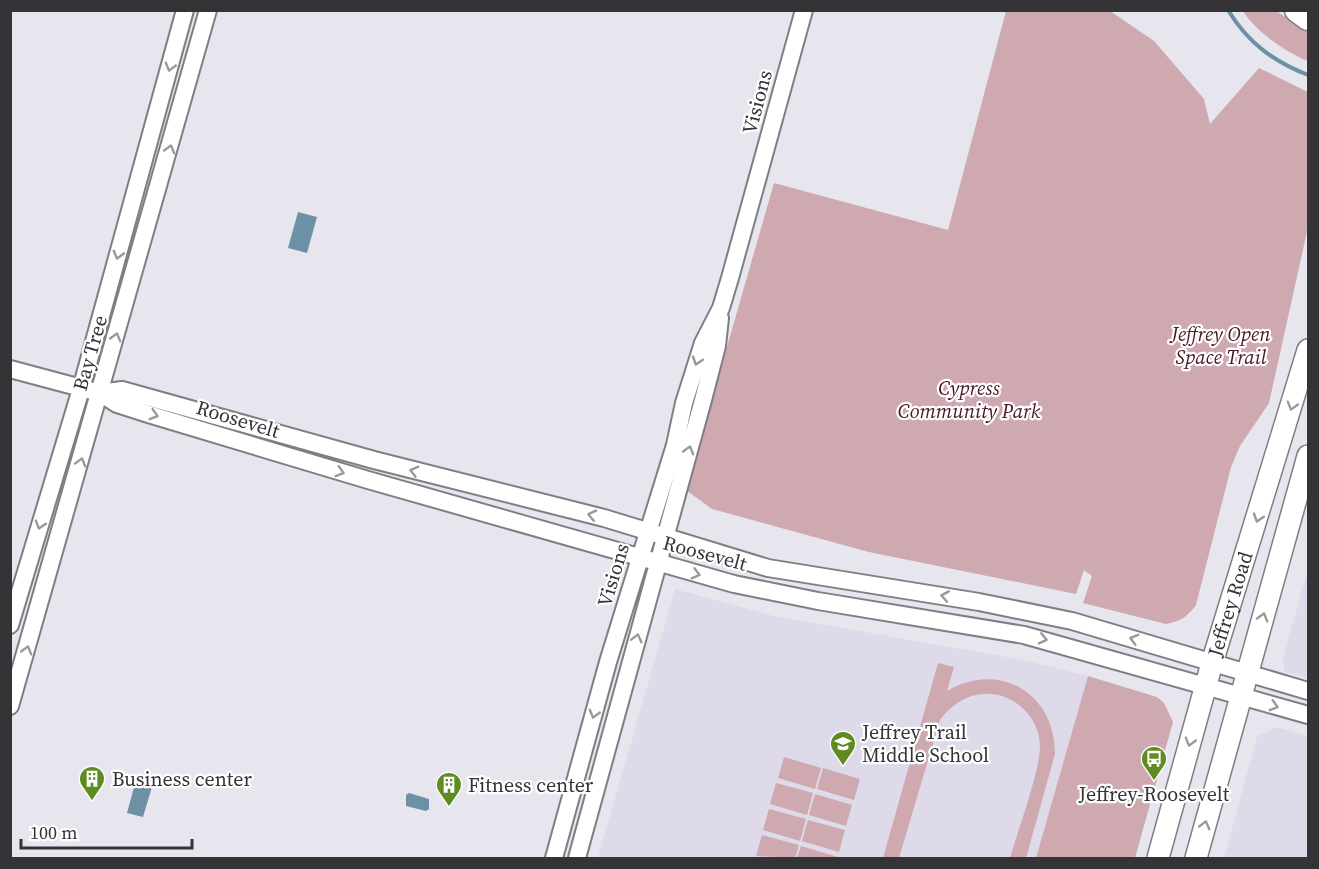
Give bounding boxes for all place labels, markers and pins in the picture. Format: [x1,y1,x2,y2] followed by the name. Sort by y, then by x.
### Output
[861,718,989,769] place label: Jeffrey Trail Middle School
[828,729,858,767] school or university icon: Jeffrey Trail Middle School
[1139,744,1169,782] bus stop icon: Jeffrey-Roosevelt
[77,764,107,802] building icon: Business center
[112,765,252,793] place label: Business center
[434,770,464,808] building icon: Fitness center
[468,771,594,799] place label: Fitness center
[1078,780,1230,808] place label: Jeffrey-Roosevelt

